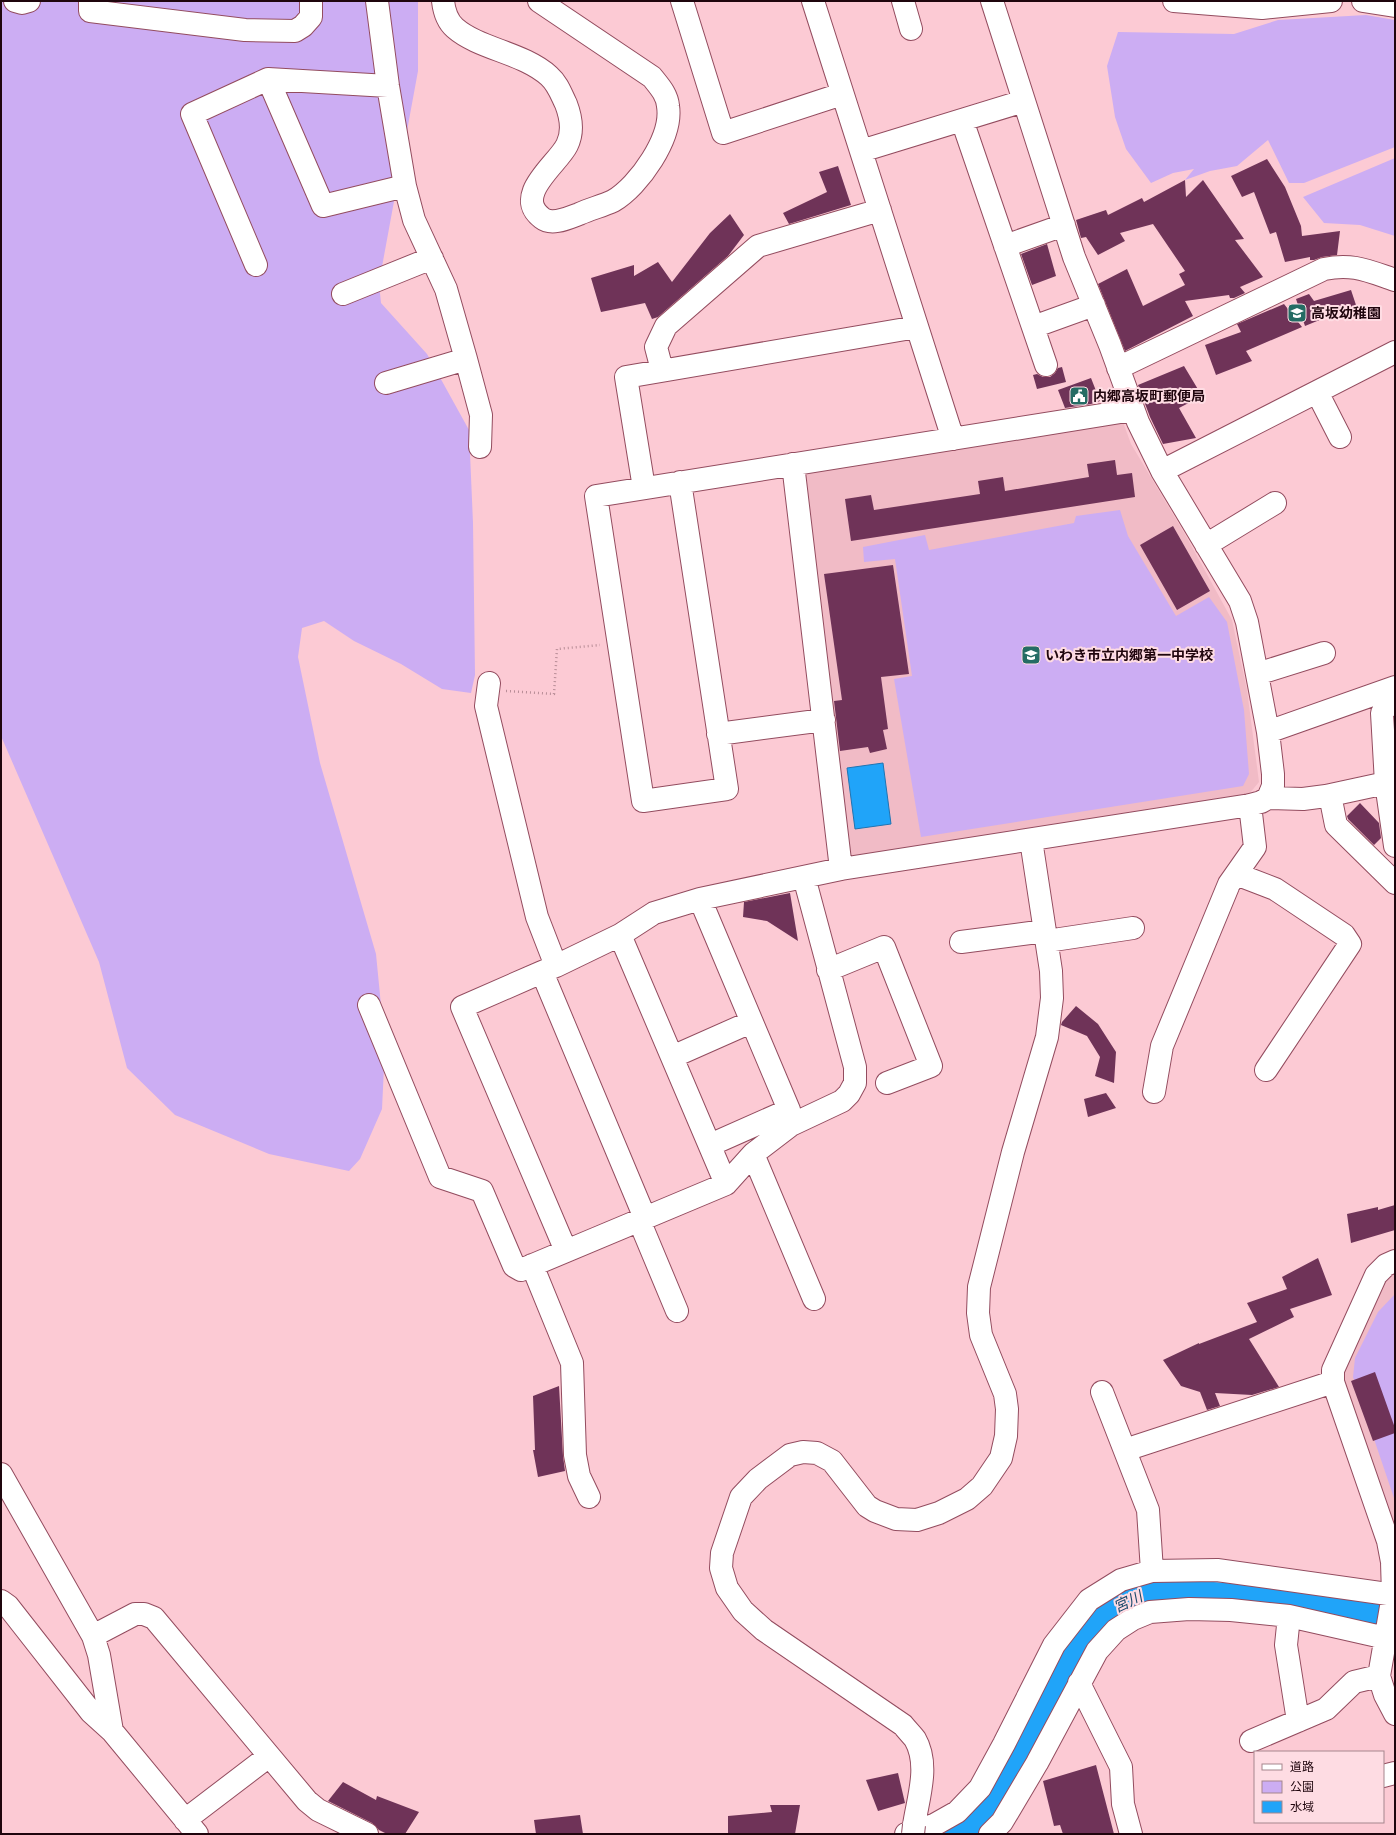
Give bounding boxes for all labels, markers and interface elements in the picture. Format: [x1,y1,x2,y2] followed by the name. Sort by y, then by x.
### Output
[1286,302,1308,324] school or university icon: 高坂幼稚園
[1311,305,1381,321] place label: 高坂幼稚園
[1068,385,1090,407] public building icon: 内郷高坂町郵便局
[1093,388,1205,404] place label: 内郷高坂町郵便局
[1020,644,1042,666] school or university icon: いわき市立内郷第一中学校
[1045,647,1213,663] place label: いわき市立内郷第一中学校
[1111,1587,1147,1616] water label: 宮川
[1254,1751,1384,1823] legend
[1290,1760,1314,1774] text: 道路
[1290,1780,1314,1794] text: 公園
[1290,1800,1314,1814] text: 水域

